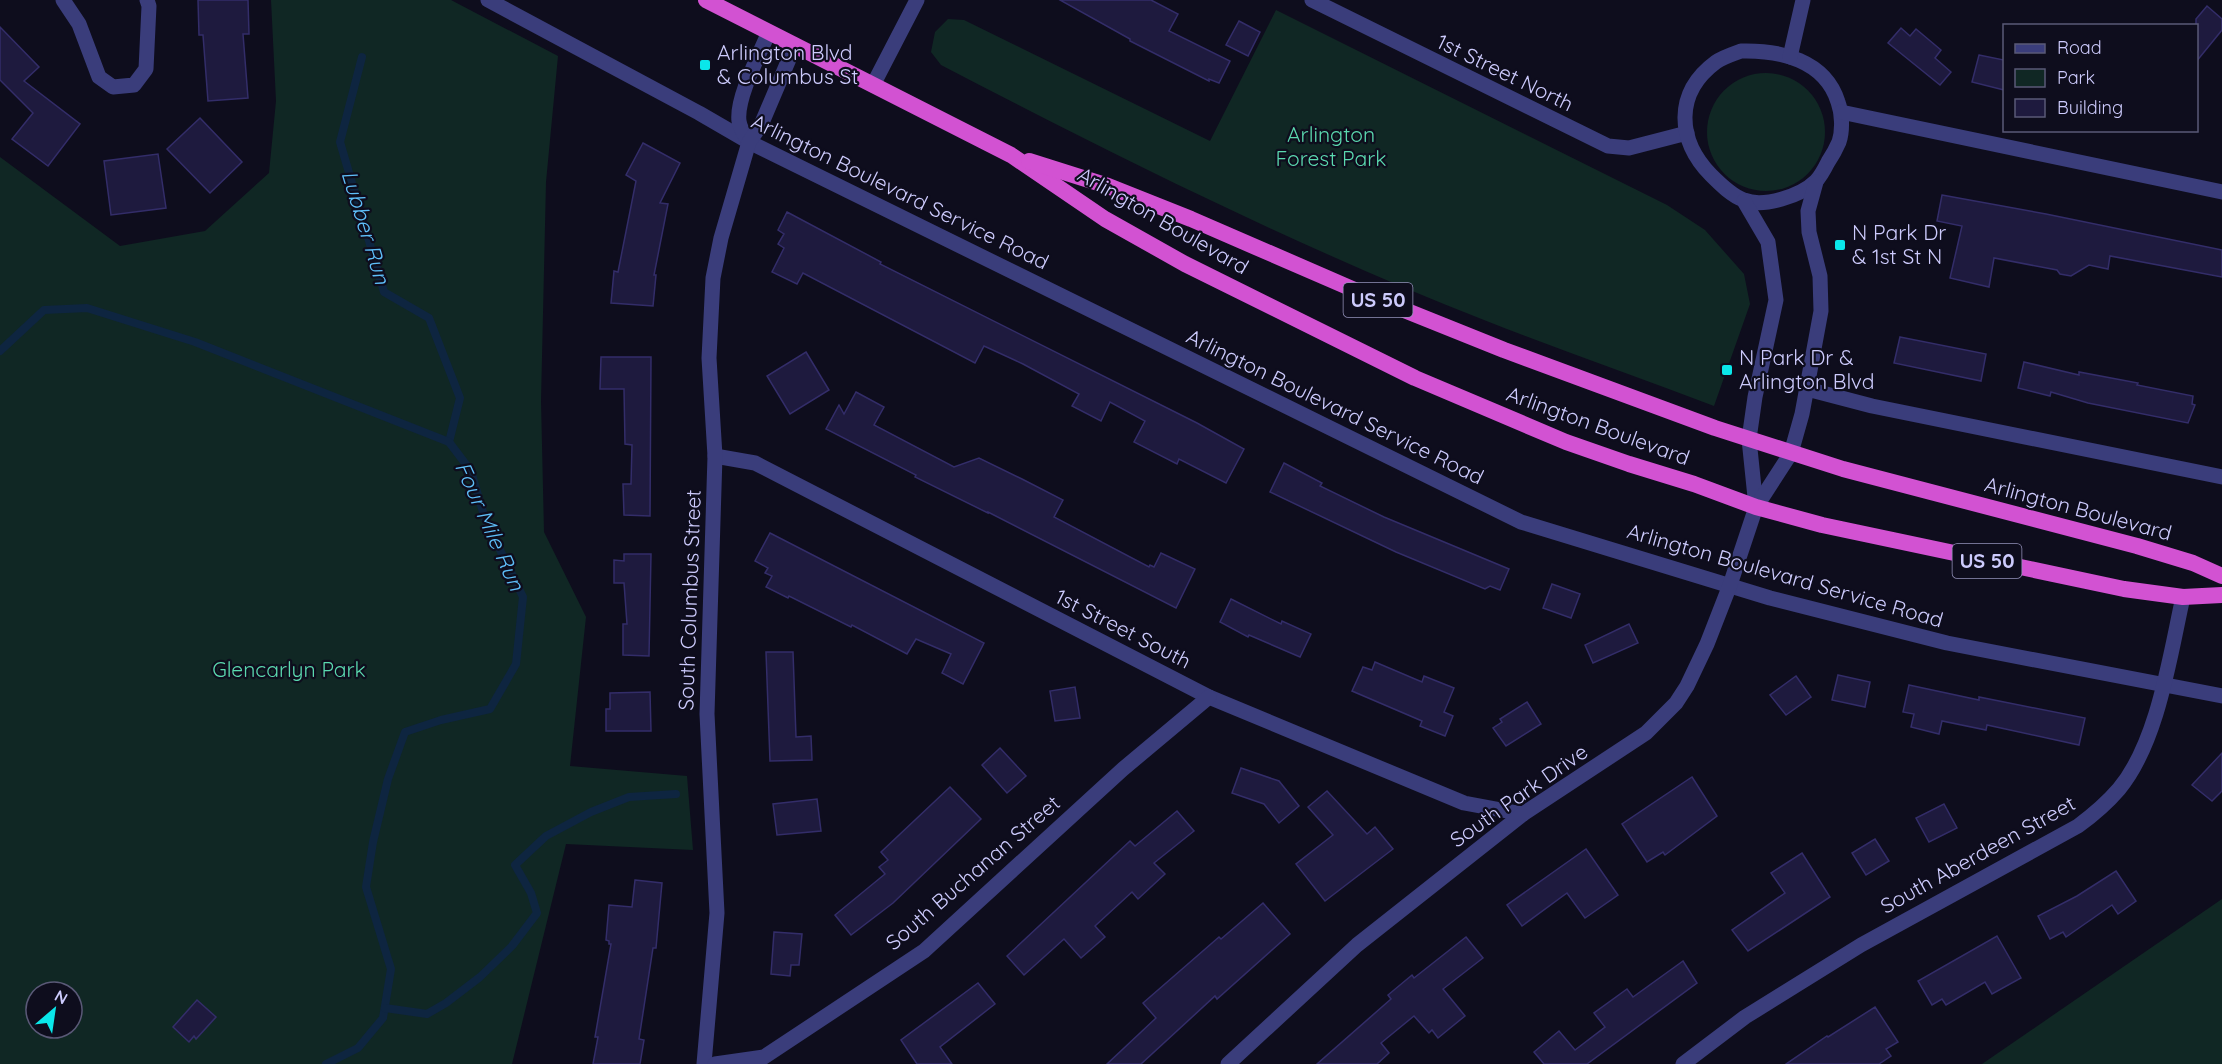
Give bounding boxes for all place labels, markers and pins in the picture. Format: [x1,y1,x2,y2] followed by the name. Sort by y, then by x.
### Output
[717,39,858,89] place label: Arlington Blvd & Columbus St
[698,58,712,72] marker: Arlington Blvd & Columbus St
[1852,219,1946,269] place label: N Park Dr & 1st St N
[1833,238,1847,252] marker: N Park Dr & 1st St N
[1739,344,1874,394] place label: N Park Dr & Arlington Blvd
[1720,363,1734,377] marker: N Park Dr & Arlington Blvd

